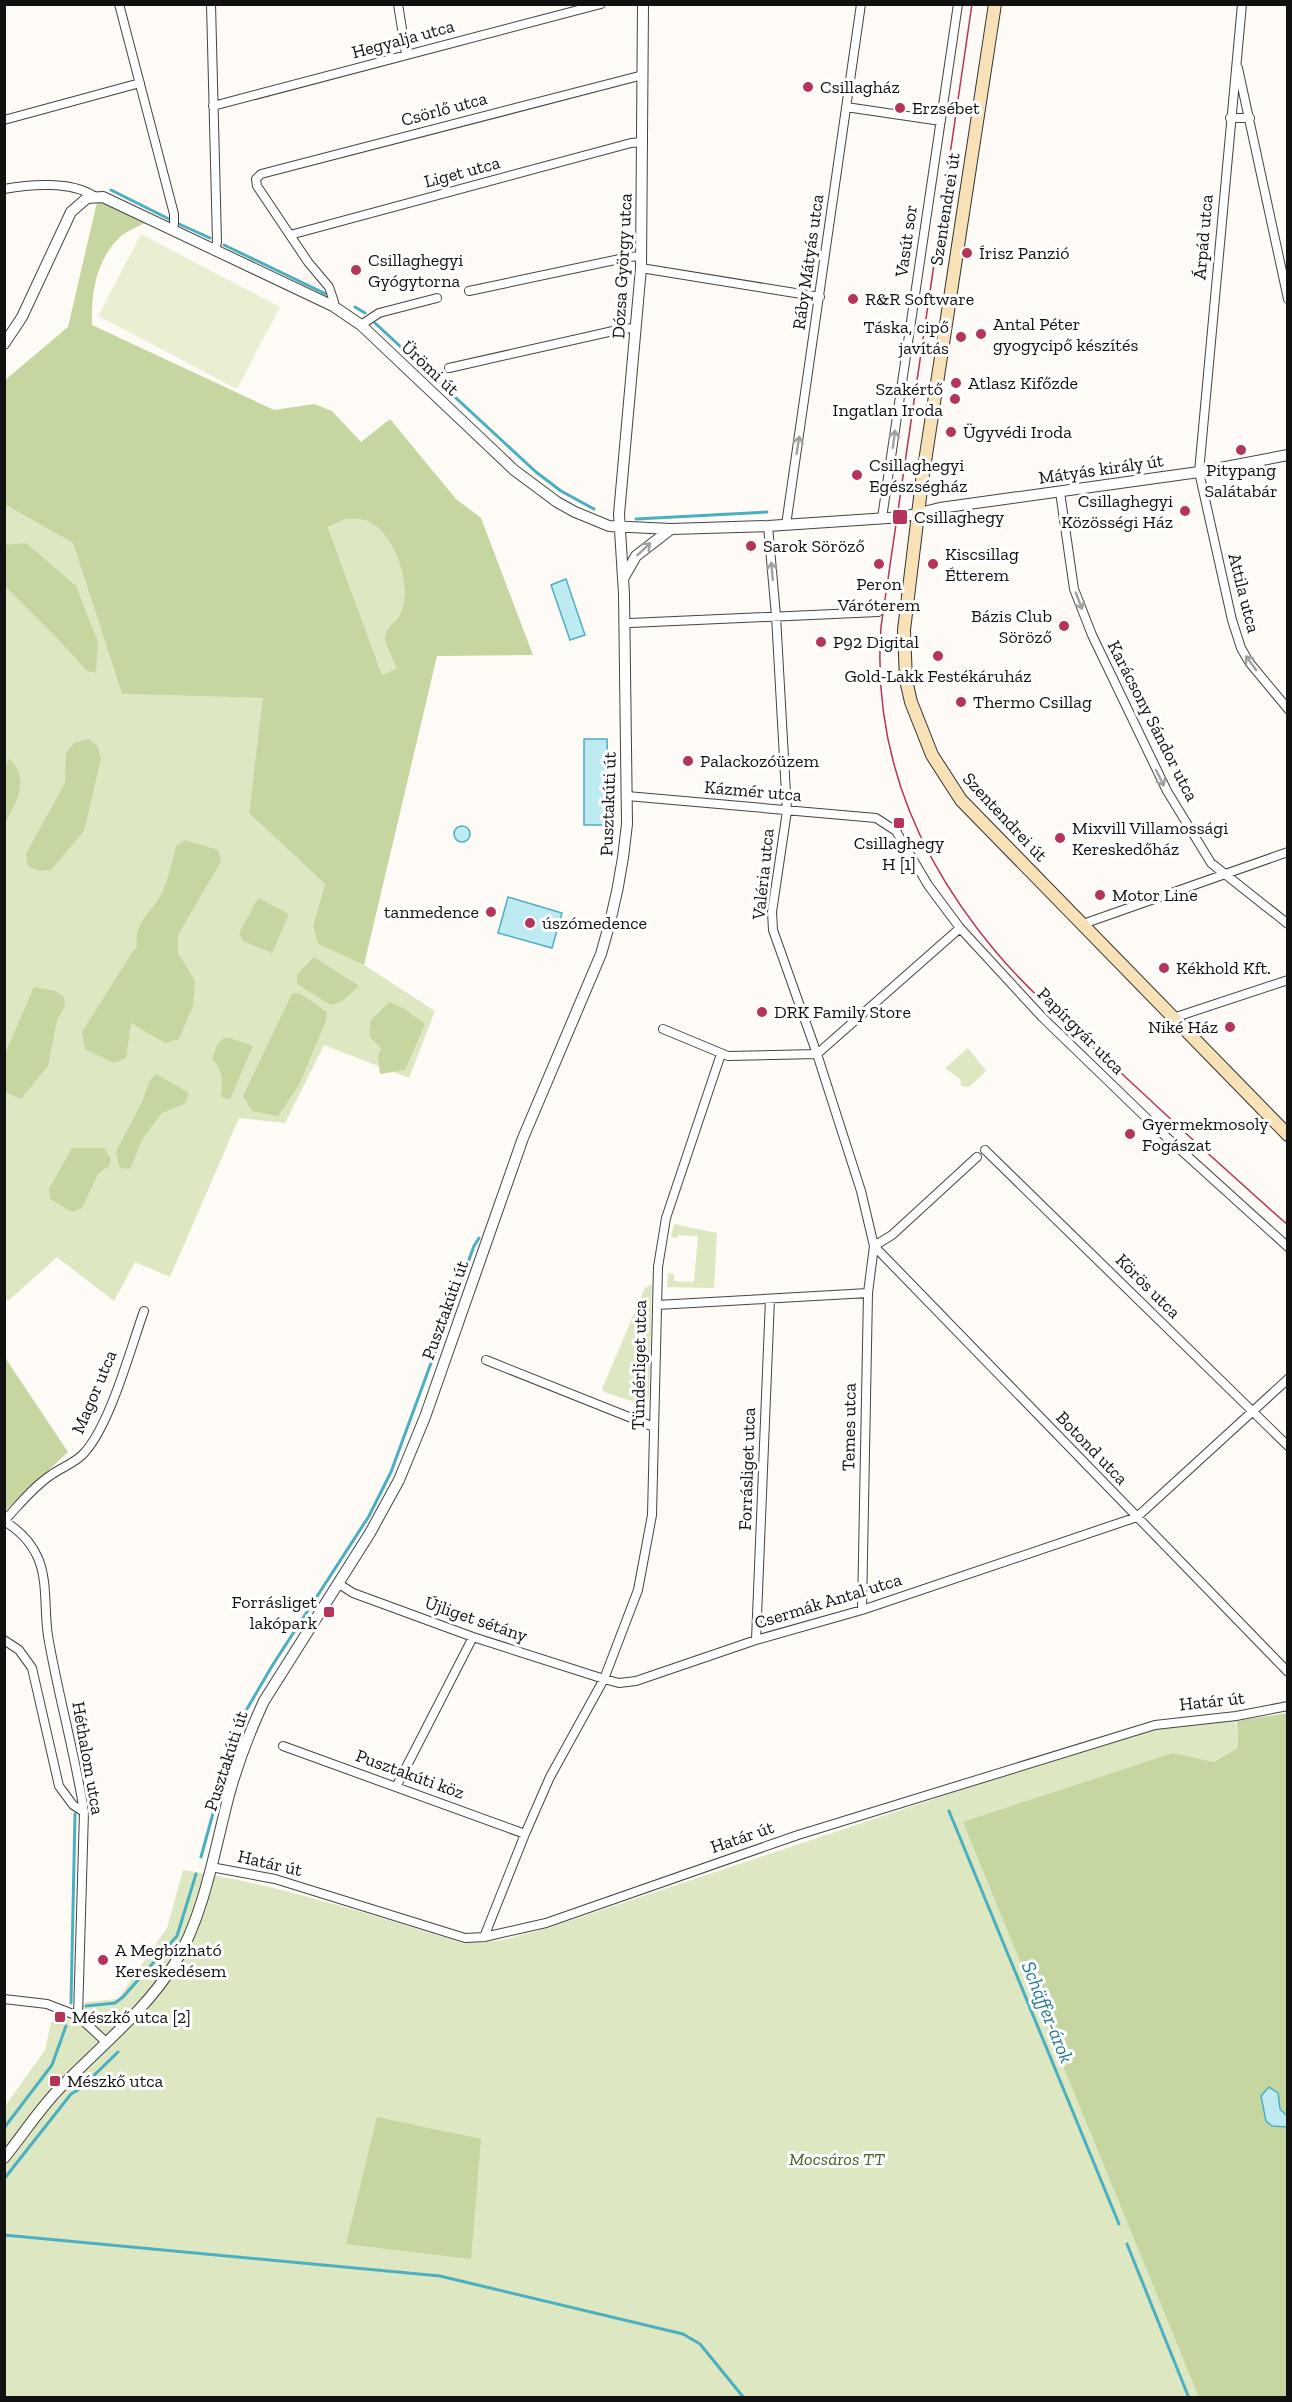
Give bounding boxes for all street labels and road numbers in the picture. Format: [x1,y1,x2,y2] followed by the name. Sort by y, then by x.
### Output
[349,15,457,63] street label: Hegyalja utca
[399,87,490,131] street label: Csörlő utca
[422,151,503,193] street label: Liget utca
[925,151,965,267] street label: Szentendrei út
[607,192,637,339] street label: Dózsa György utca
[788,193,828,331] street label: Ráby Mátyás utca
[1188,193,1218,281] street label: Árpád utca
[890,203,922,280] street label: Vasút sor
[397,336,464,400] street label: Ürömi út
[1037,449,1165,489] street label: Mátyás király út
[1224,551,1265,635] street label: Attila utca
[1103,637,1203,805] street label: Karácsony Sándor utca
[595,751,621,856] street label: Pusztakúti út
[958,768,1052,866] street label: Szentendrei út
[703,776,803,806] street label: Kázmér utca
[747,827,779,922] street label: Valéria utca
[1033,983,1129,1079] street label: Papírgyár utca
[1111,1249,1185,1323] street label: Körös utca
[417,1257,473,1363] street label: Pusztakúti út
[627,1299,651,1430] street label: Tündérliget utca
[67,1347,122,1437] street label: Magor utca
[837,1382,861,1471] street label: Temes utca
[734,1407,760,1531] street label: Forrásliget utca
[1051,1407,1133,1490] street label: Botond utca
[752,1568,905,1634] street label: Csermák Antal utca
[422,1591,531,1647] street label: Újliget sétány
[1178,1687,1246,1715] street label: Határ út
[67,1700,109,1817] street label: Héthalom utca
[199,1708,253,1814] street label: Pusztakúti út
[353,1744,467,1804] street label: Pusztakúti köz
[707,1816,777,1858] street label: Határ út
[236,1845,305,1881] street label: Határ út

